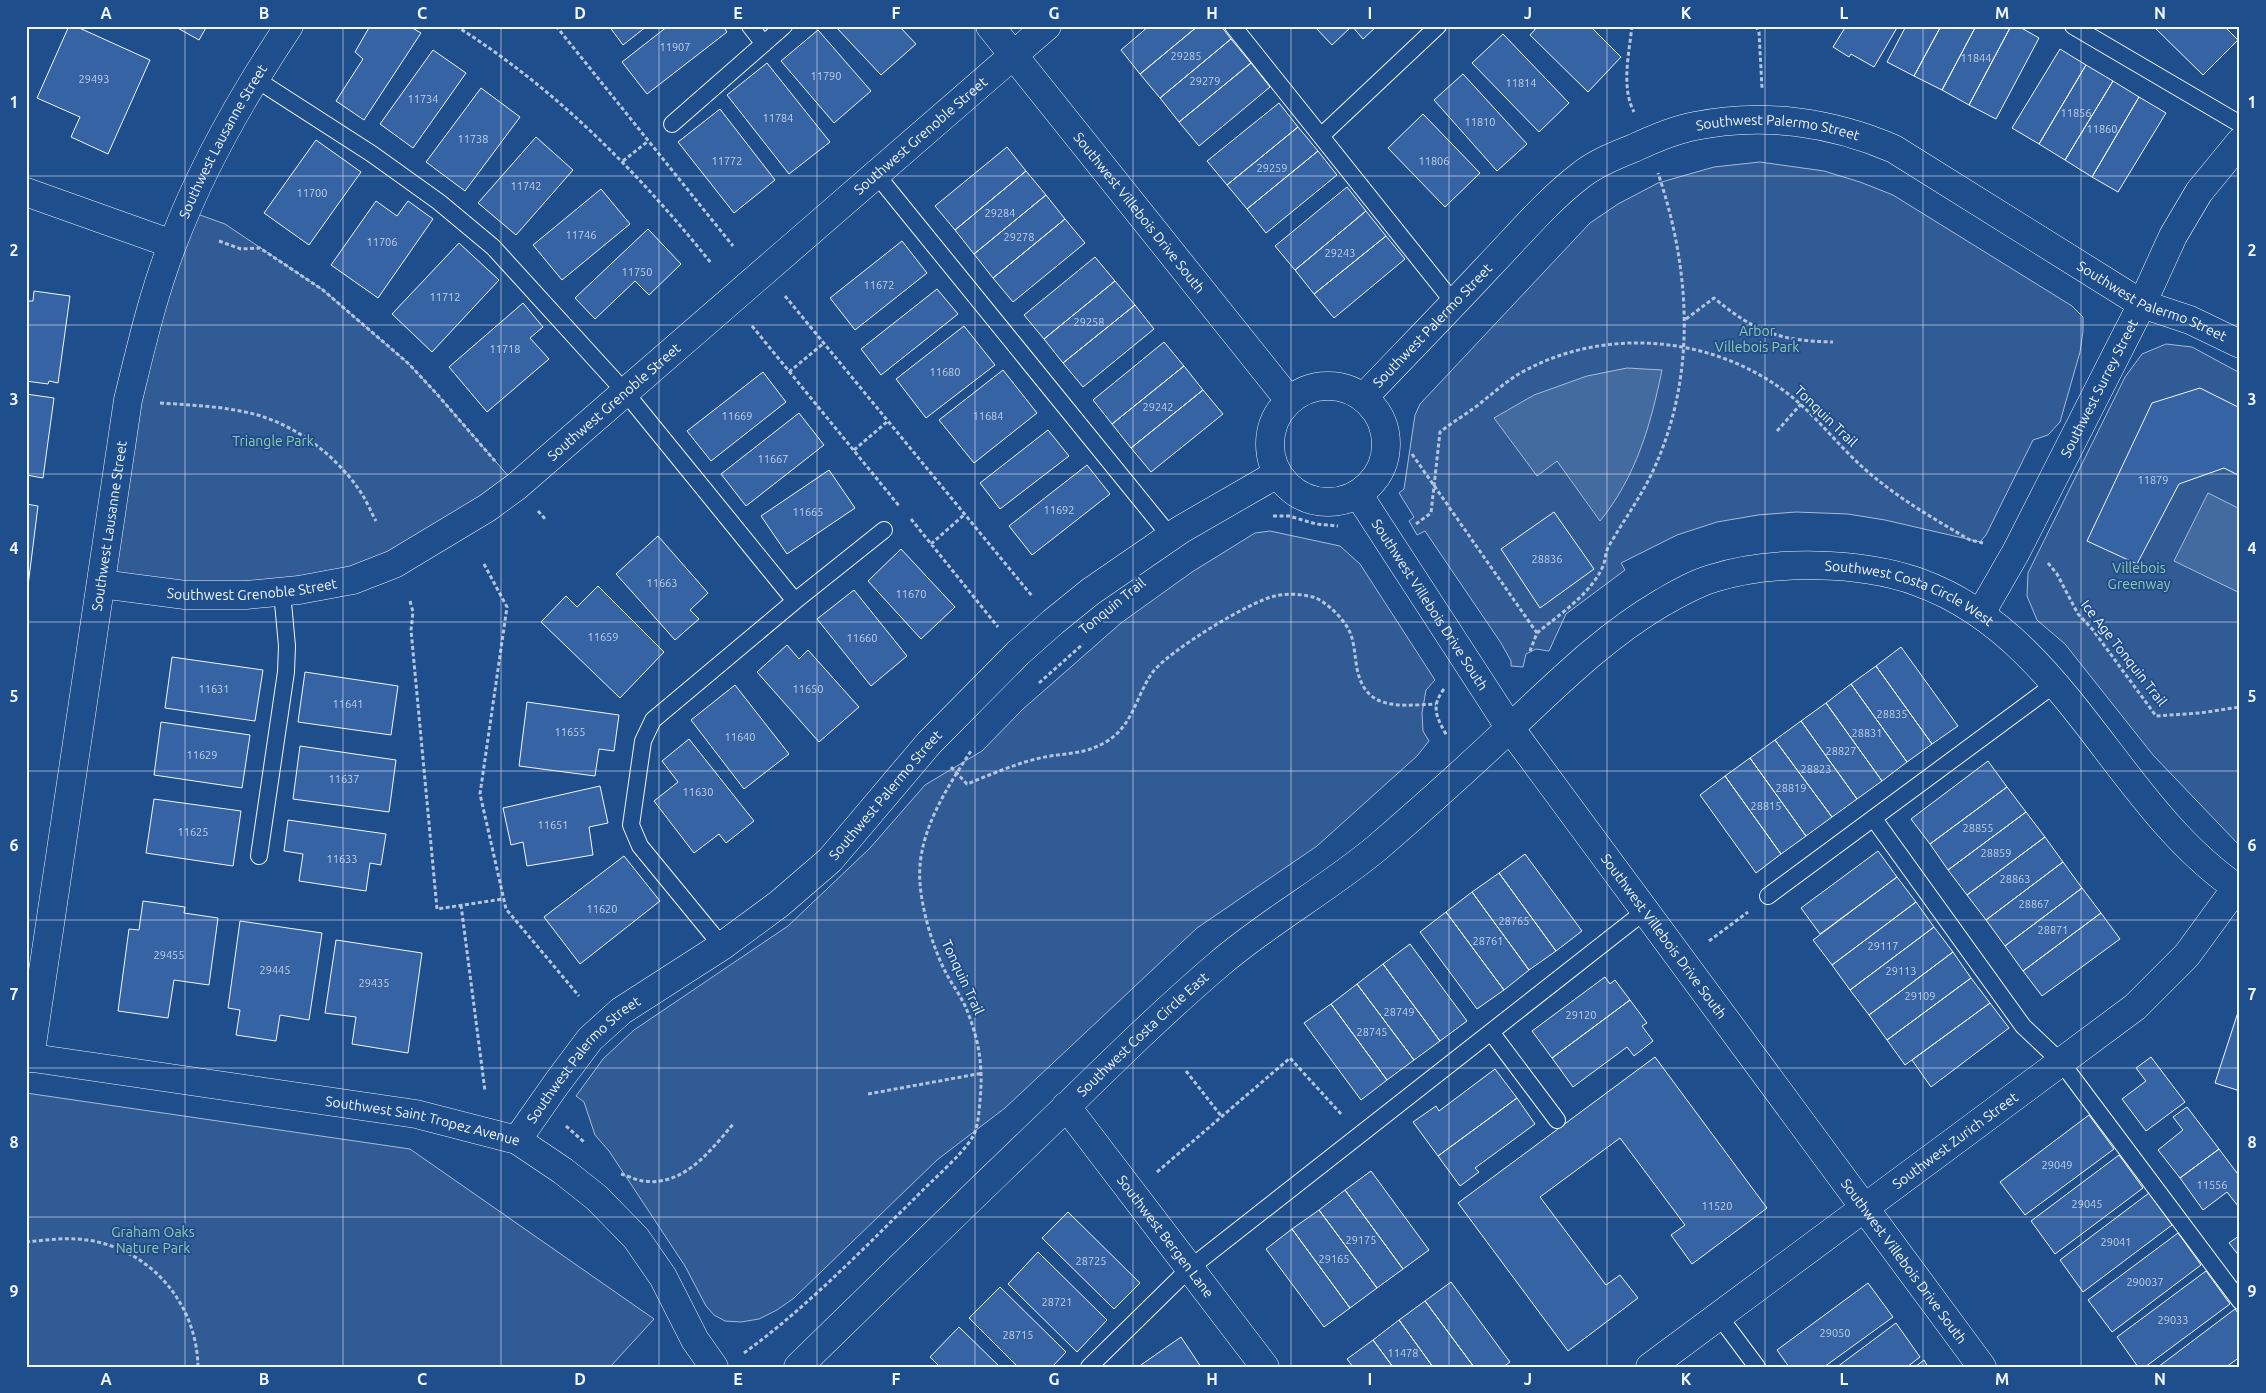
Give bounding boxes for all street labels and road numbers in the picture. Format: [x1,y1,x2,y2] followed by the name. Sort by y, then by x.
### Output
[176,61,270,221] street label: Southwest Lausanne Street
[851,73,991,198] street label: Southwest Grenoble Street
[1695,112,1862,144] street label: Southwest Palermo Street
[1070,129,1208,296] street label: Southwest Villebois Drive South
[2074,258,2230,345] street label: Southwest Palermo Street
[1370,260,1496,391] street label: Southwest Palermo Street
[2057,316,2141,460] street label: Southwest Surrey Street
[544,339,684,464] street label: Southwest Grenoble Street
[1791,382,1861,450] street label: Tonquin Trail
[89,439,130,612] street label: Southwest Lausanne Street
[1369,516,1491,693] street label: Southwest Villebois Drive South
[1824,558,1997,630] street label: Southwest Costa Circle West
[1076,574,1149,638] street label: Tonquin Trail
[166,575,339,603] street label: Southwest Grenoble Street
[2078,597,2171,709] street label: Ice Age Tonquin Trail
[826,727,945,863] street label: Southwest Palermo Street
[1598,851,1730,1022] street label: Southwest Villebois Drive South
[939,937,987,1017] street label: Tonquin Trail
[1074,969,1212,1100] street label: Southwest Costa Circle East
[523,993,644,1126] street label: Southwest Palermo Street
[1889,1089,2021,1192] street label: Southwest Zurich Street
[324,1093,522,1148] street label: Southwest Saint Tropez Avenue
[1114,1172,1217,1301] street label: Southwest Bergen Lane
[1838,1176,1970,1347] street label: Southwest Villebois Drive South

